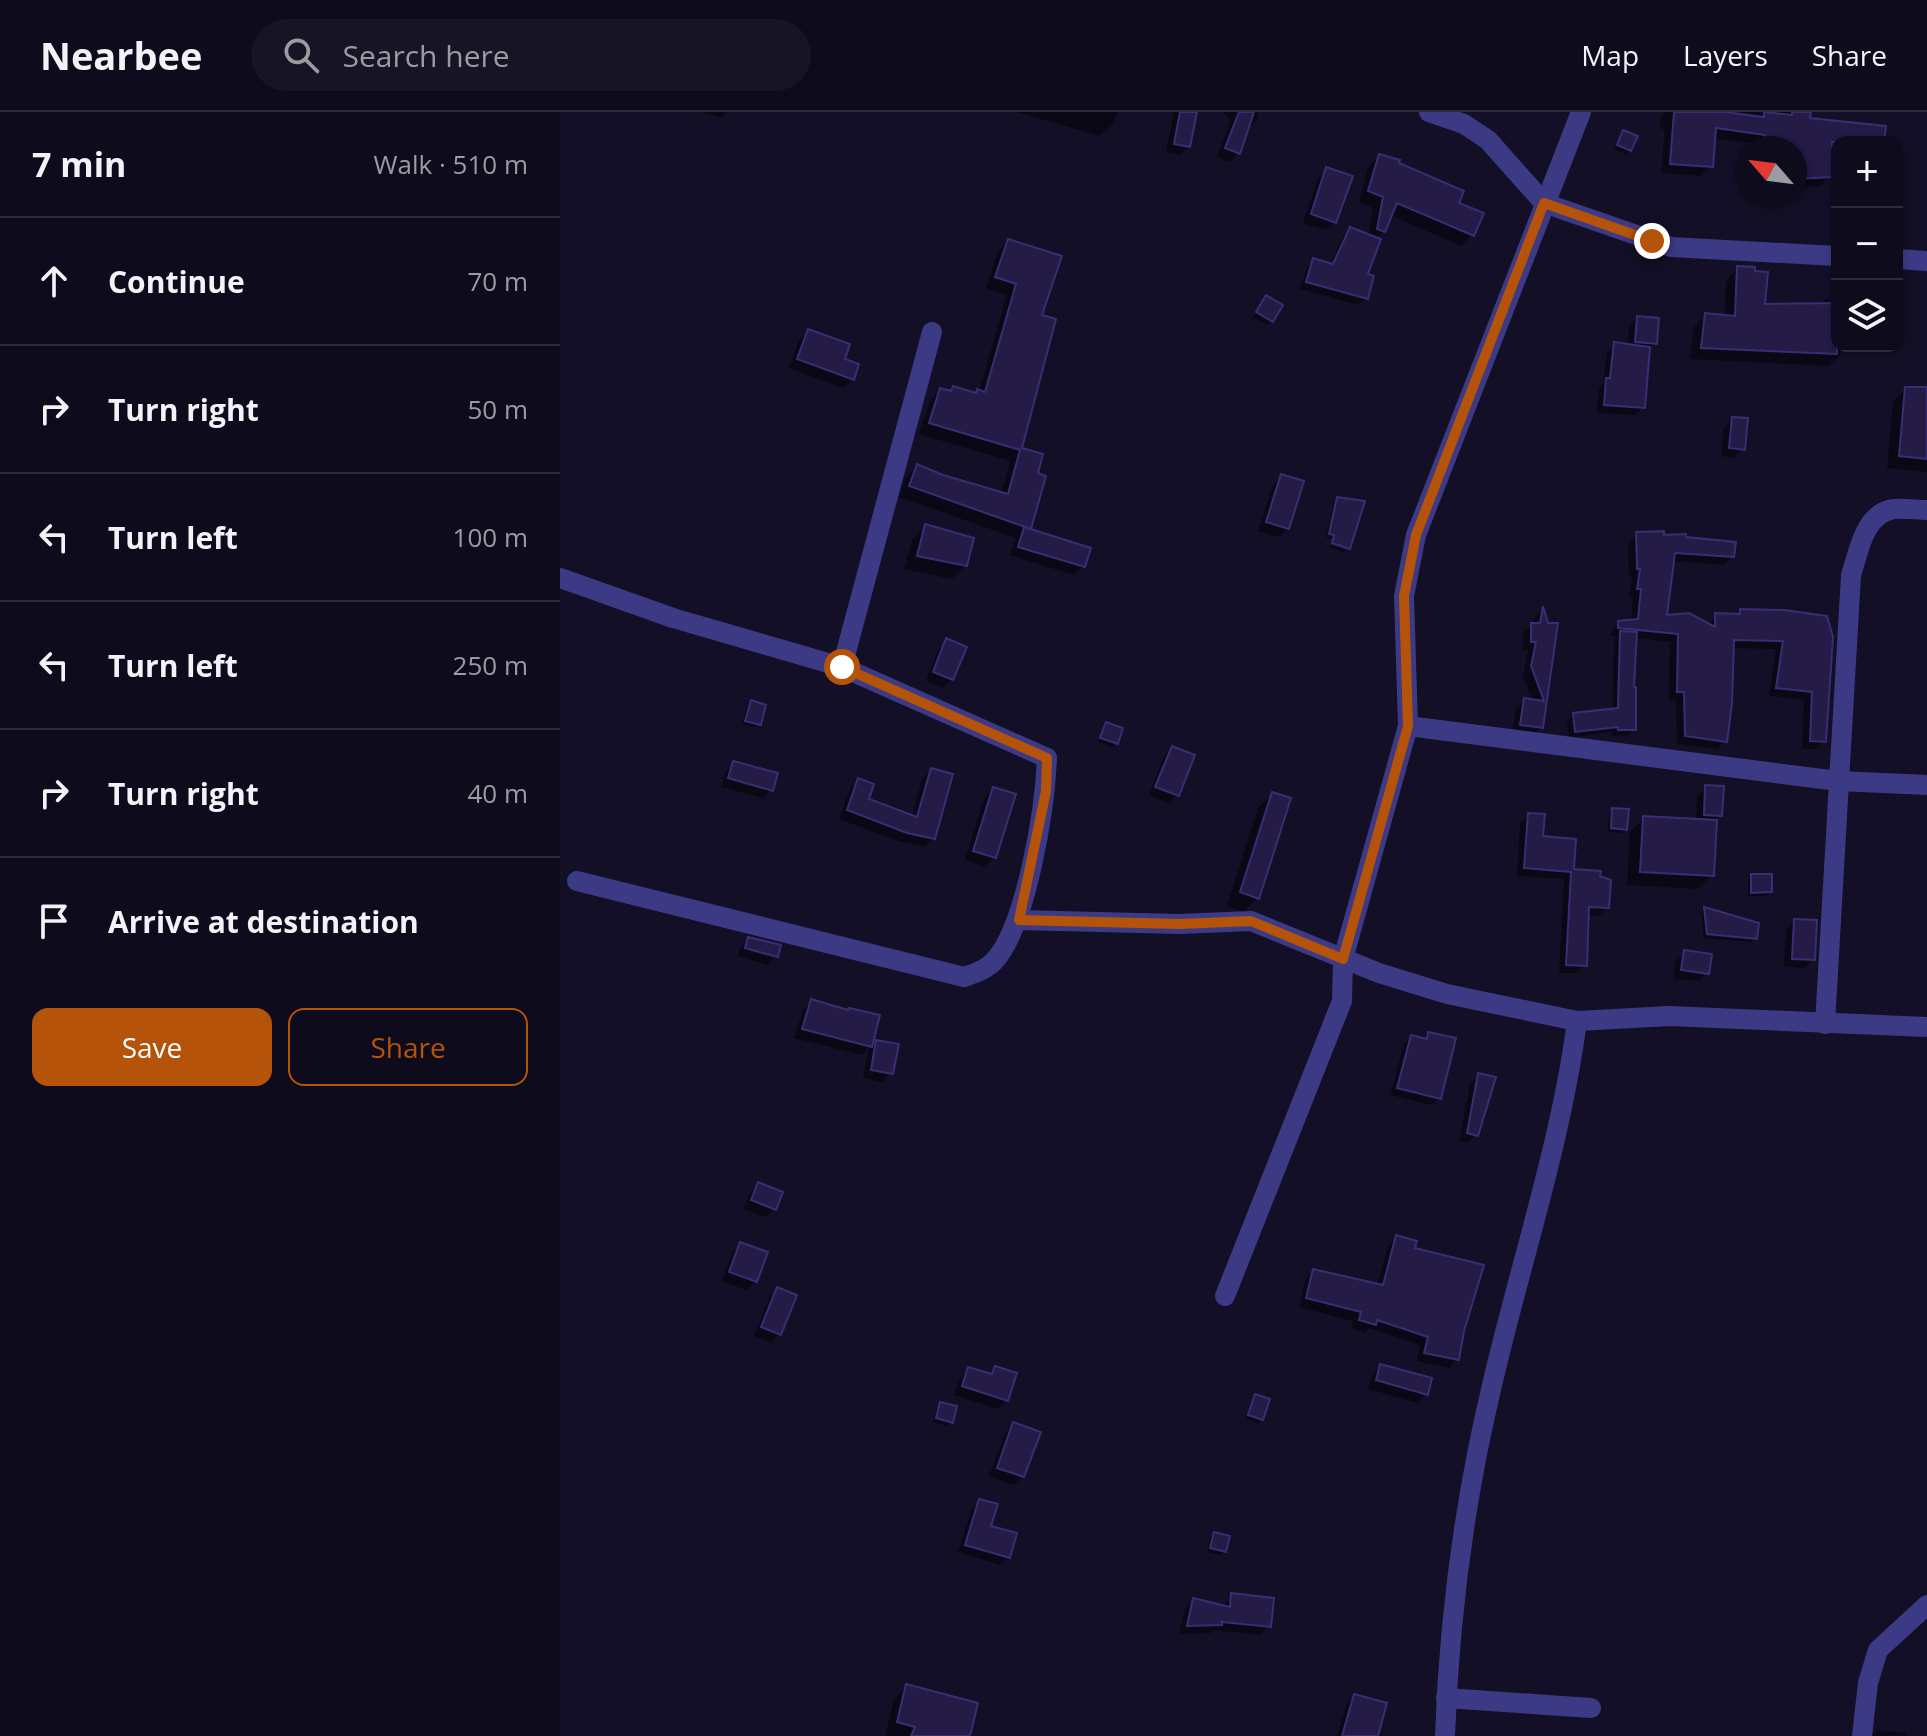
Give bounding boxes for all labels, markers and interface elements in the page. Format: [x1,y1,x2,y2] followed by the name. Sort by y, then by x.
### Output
[251,19,811,91] search box
[40,29,203,81] text: Nearbee
[279,33,323,77] icon: search
[343,35,510,76] text: Search here
[1581,36,1639,74] text: Map
[1683,36,1768,74] text: Layers
[1812,36,1887,74] text: Share
[1735,136,1807,208] north arrow
[1831,136,1903,352] map controls
[1831,136,1903,208] button: +
[32,141,126,187] text: 7 min
[374,146,528,182] text: Walk · 510 m
[1831,208,1903,280] button: −
[1634,223,1670,259] route end
[32,259,76,303] icon: ahead
[108,261,245,302] text: Continue
[467,263,528,299] text: 70 m
[1831,280,1903,352] button: layers
[32,387,76,431] icon: right
[108,389,259,430] text: Turn right
[467,391,528,427] text: 50 m
[32,515,76,559] icon: left
[108,517,238,558] text: Turn left
[453,519,528,555] text: 100 m
[32,643,76,687] icon: left
[108,645,238,686] text: Turn left
[453,647,528,683] text: 250 m
[824,649,860,685] route start
[32,771,76,815] icon: right
[108,773,259,814] text: Turn right
[467,775,528,811] text: 40 m
[32,899,76,943] icon: arrive
[108,901,419,942] text: Arrive at destination
[32,1008,272,1086] button: Save
[288,1008,528,1086] button: Share

